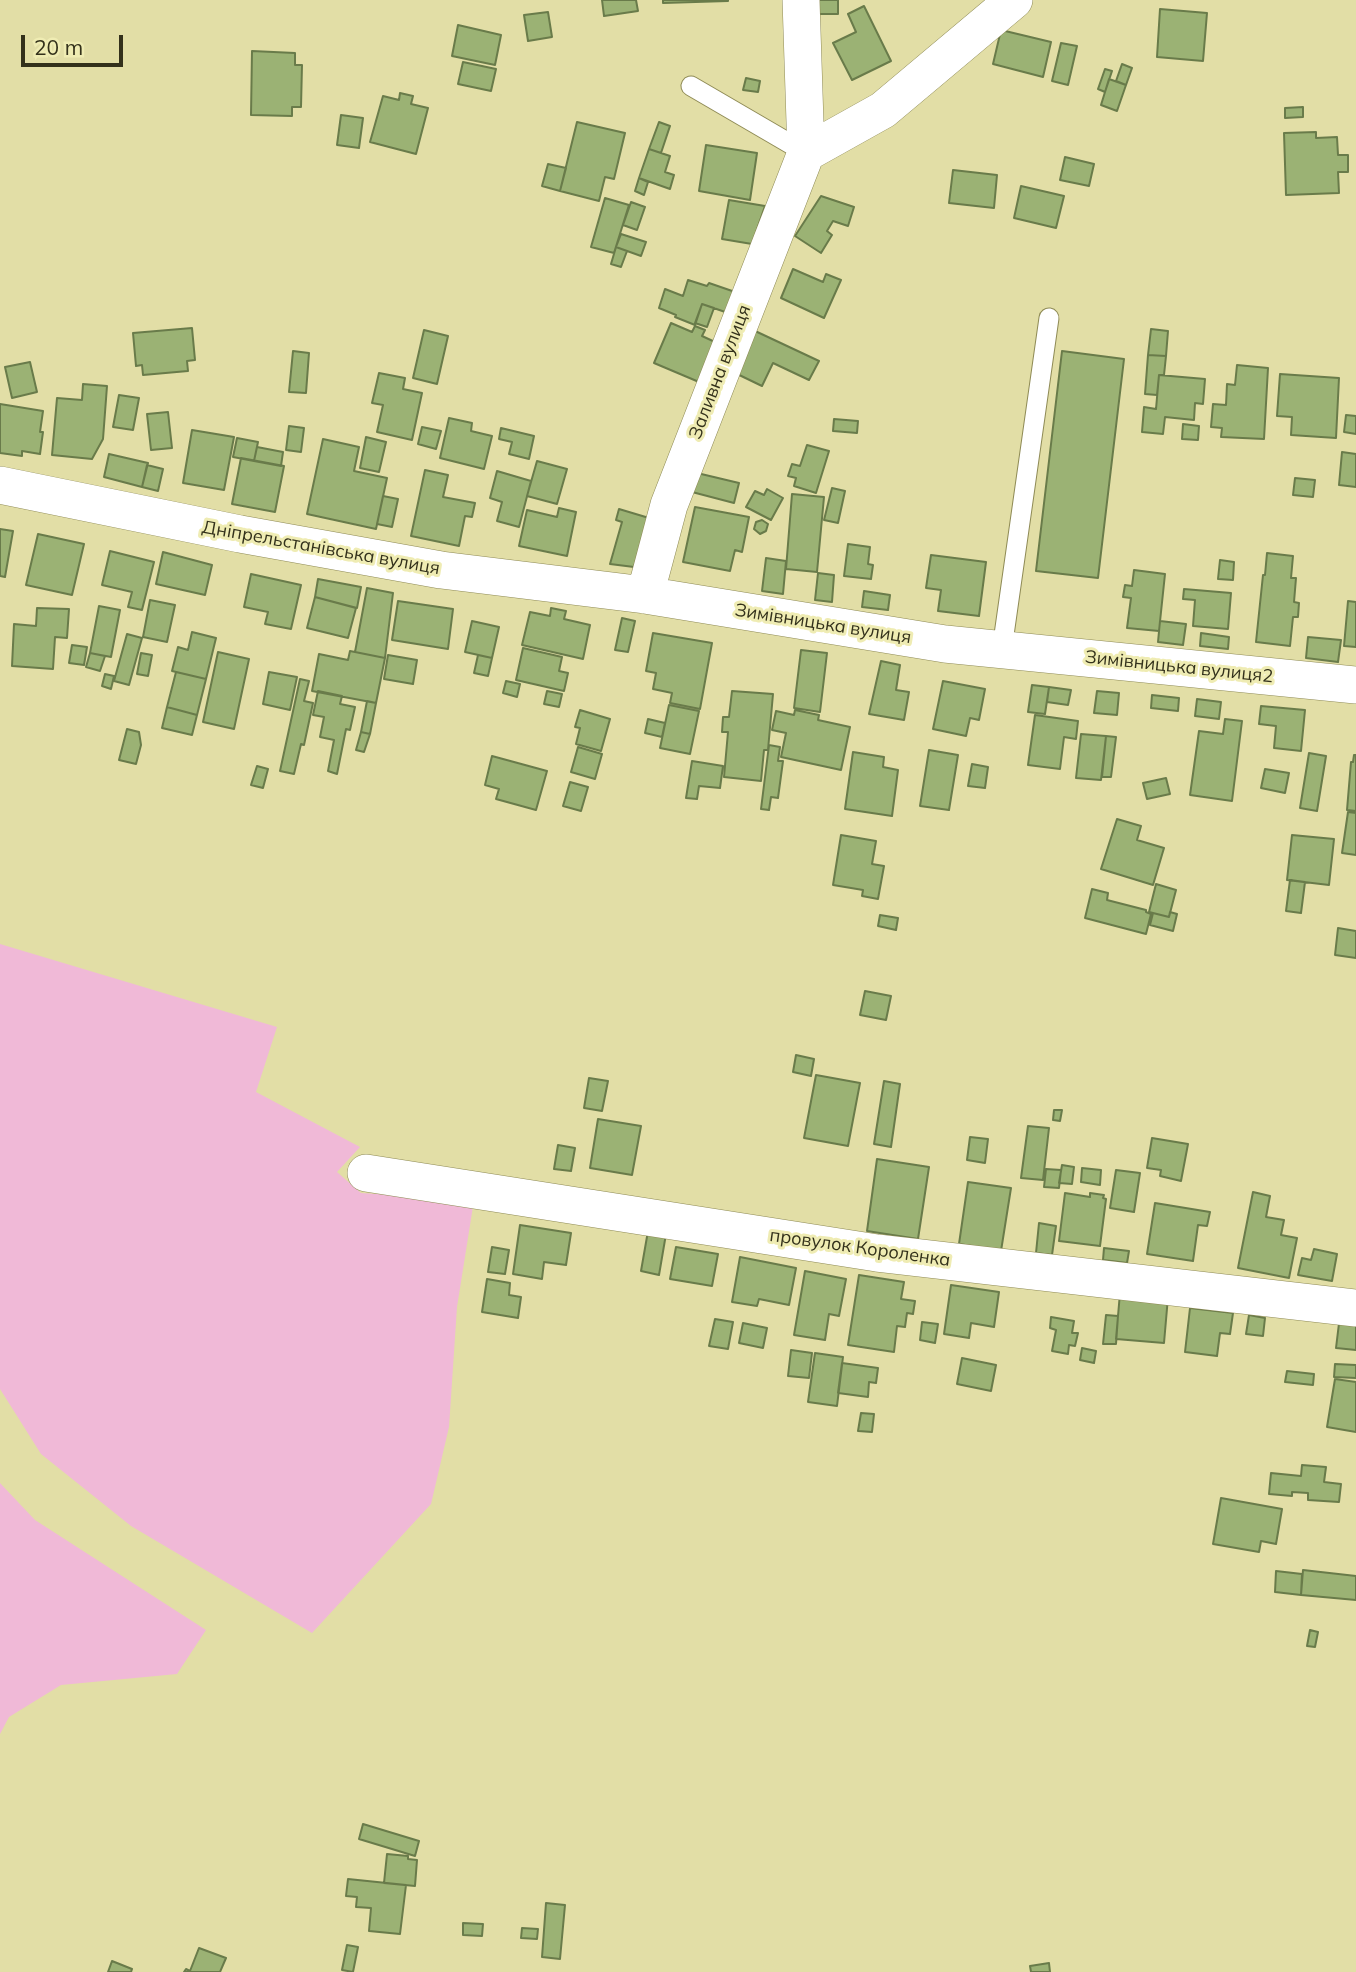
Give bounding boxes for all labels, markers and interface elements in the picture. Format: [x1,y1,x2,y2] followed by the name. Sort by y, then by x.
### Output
[24,21,126,65] scale bar
[34,34,83,60] text: 20 m
[684,302,756,442] street label: Заливна вулиця
[200,516,442,580] street label: Дніпрельстанівська вулиця
[733,599,913,649] street label: Зимівницька вулиця
[1084,646,1274,688] street label: Зимівницька вулиця2
[768,1225,952,1271] street label: провулок Короленка

